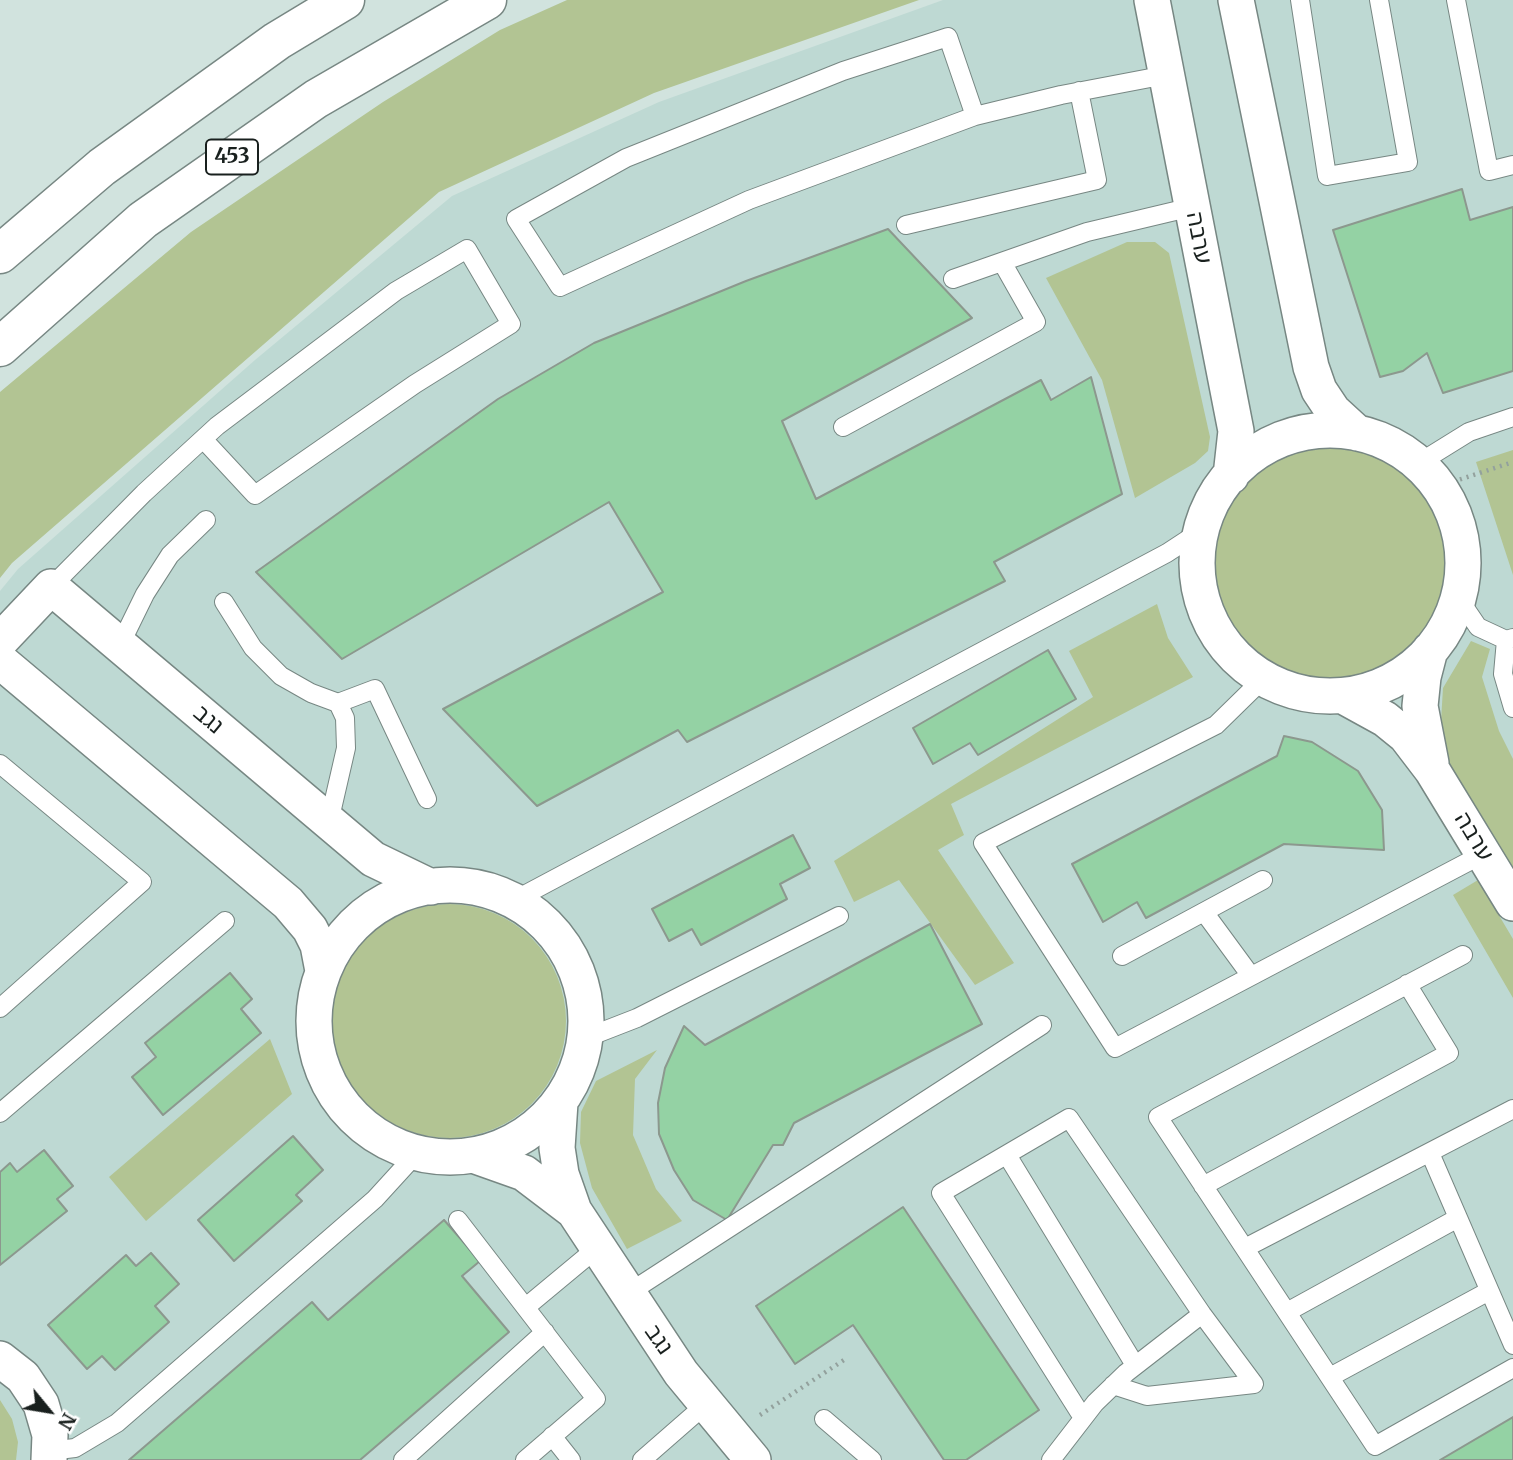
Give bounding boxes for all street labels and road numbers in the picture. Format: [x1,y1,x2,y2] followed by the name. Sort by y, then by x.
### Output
[206,140,258,174] road number: 453
[1179,210,1217,266] street label: ערבה
[187,700,229,740] street label: נגב
[1448,807,1498,867] street label: ערבה
[638,1320,678,1360] street label: נגב

